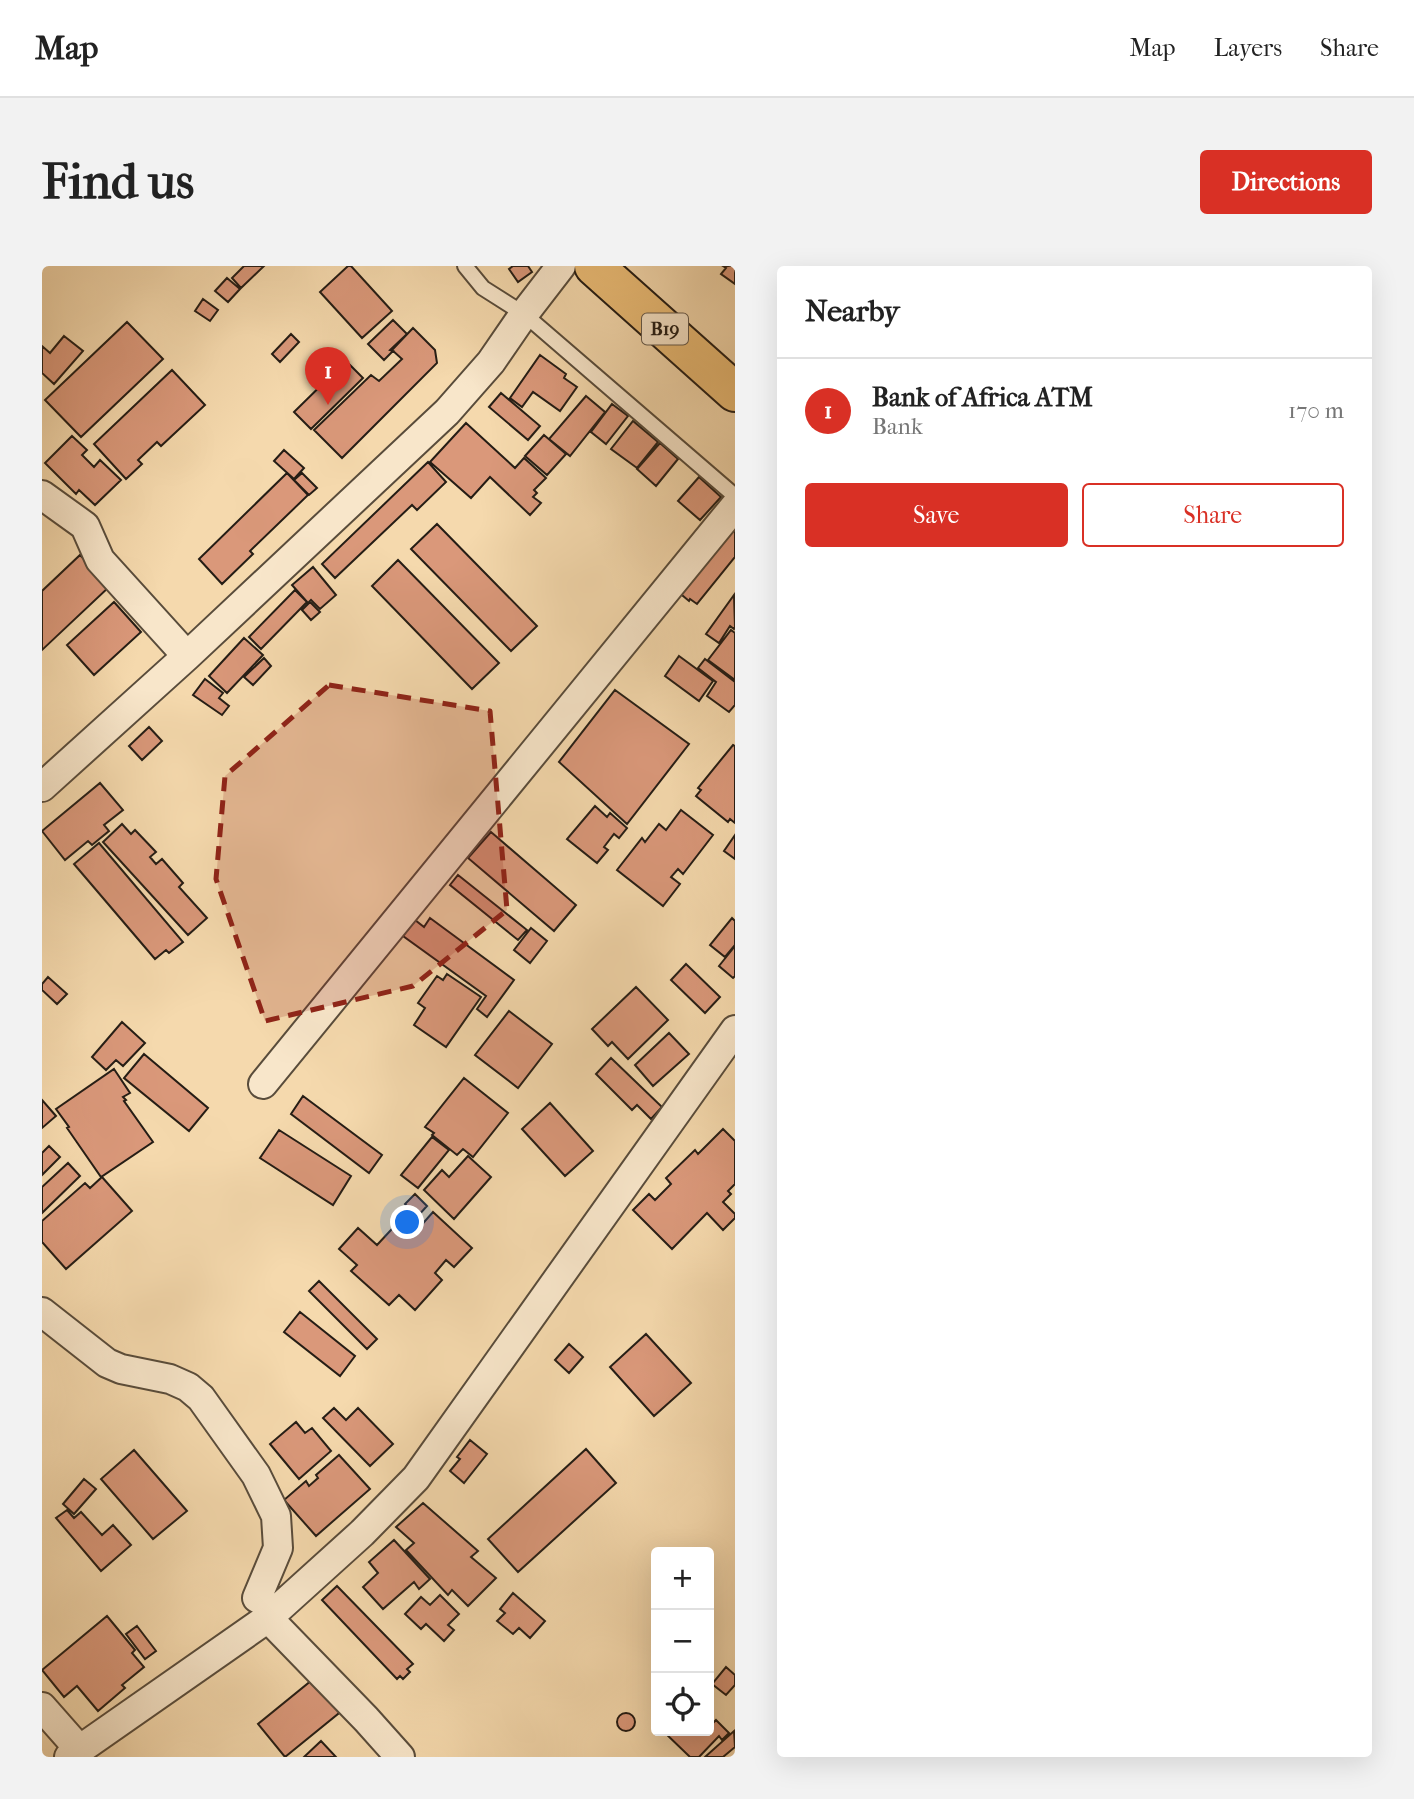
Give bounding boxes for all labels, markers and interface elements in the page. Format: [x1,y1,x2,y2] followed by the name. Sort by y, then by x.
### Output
[35,29,98,68] text: Map
[1130,34,1176,62] text: Map
[1214,34,1282,62] text: Layers
[1320,34,1379,62] text: Share
[1200,150,1372,214] button: Directions
[42,153,194,211] text: Find us
[805,294,900,329] text: Nearby
[642,314,688,344] road number: B19
[305,347,351,405] pin: 1
[872,382,1093,413] text: Bank of Africa ATM
[824,397,832,424] text: 1
[1288,397,1344,424] text: 170 m
[872,413,923,440] text: Bank
[805,483,1068,547] button: Save
[1082,483,1344,547] button: Share
[390,1205,424,1239] your location
[651,1547,714,1736] map controls
[651,1547,714,1610] button: +
[651,1610,714,1673] button: −
[651,1673,714,1736] button: locate

